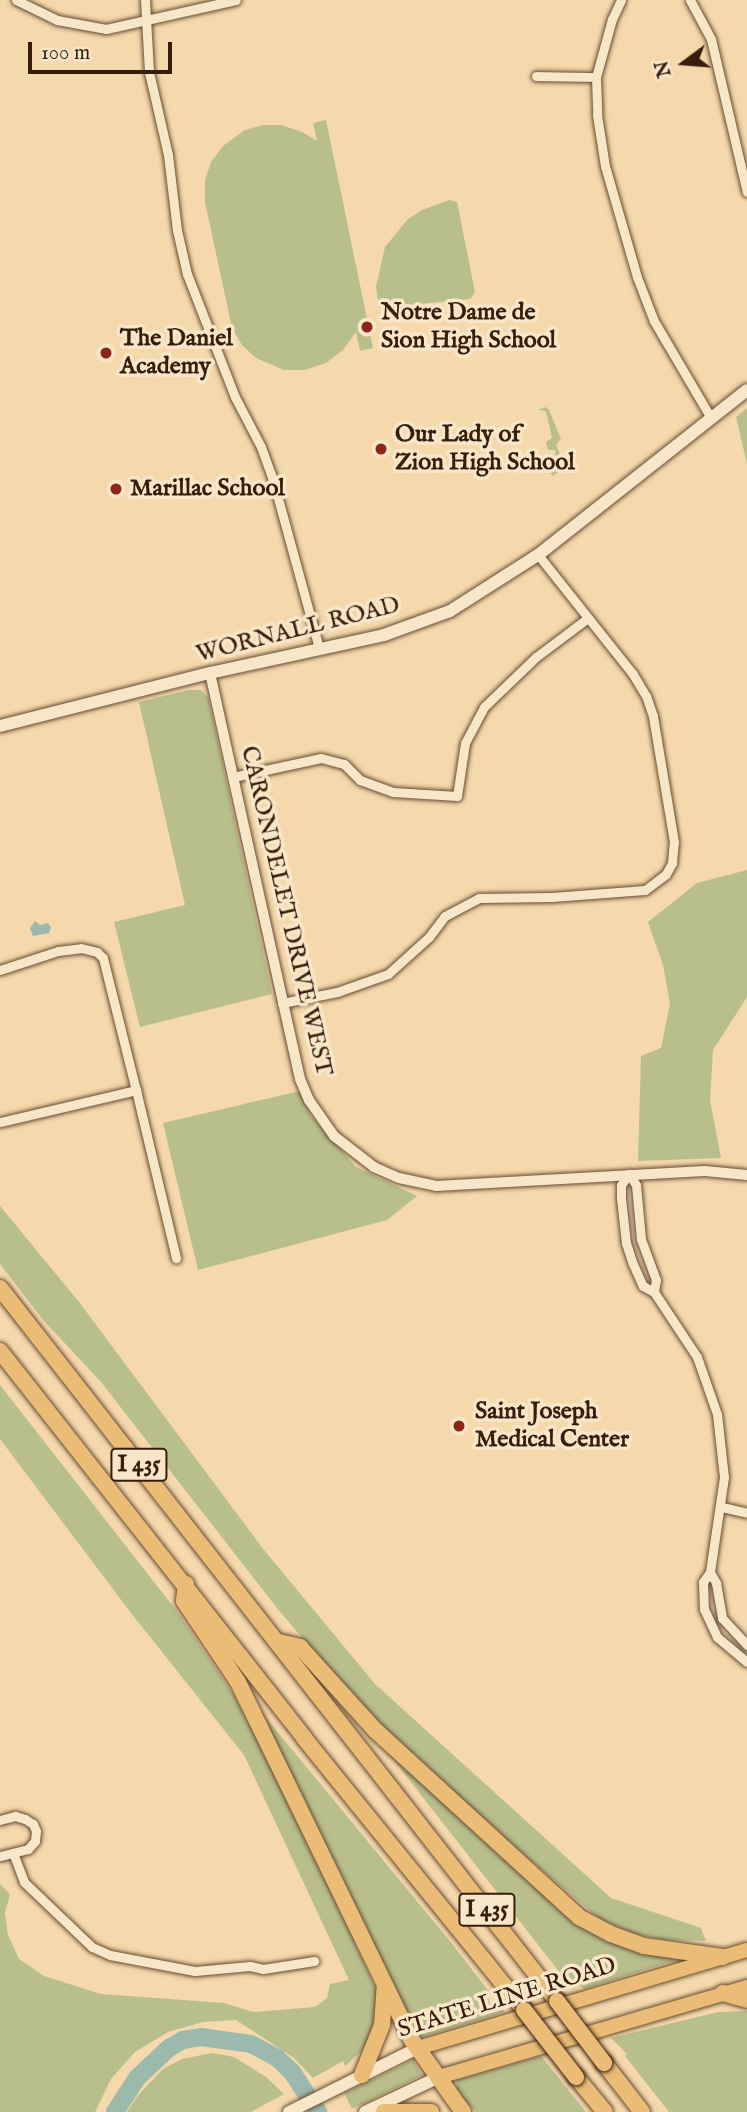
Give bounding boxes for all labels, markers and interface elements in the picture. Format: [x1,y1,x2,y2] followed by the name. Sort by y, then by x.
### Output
[32,28,175,72] scale bar
[649,28,719,98] north arrow
[41,40,90,67] text: 100 m
[650,58,678,80] text: N
[381,299,556,355] place label: Notre Dame de Sion High School
[359,319,375,335] marker: Notre Dame de Sion High School
[120,325,233,381] place label: The Daniel Academy
[98,345,114,361] marker: The Daniel Academy
[395,421,575,477] place label: Our Lady of Zion High School
[373,441,389,457] marker: Our Lady of Zion High School
[130,475,285,503] place label: Marillac School
[108,481,124,497] marker: Marillac School
[193,591,403,669] street label: WORNALL ROAD
[234,743,338,1079] street label: CARONDELET DRIVE WEST
[475,1398,629,1454] place label: Saint Joseph Medical Center
[449,1416,469,1436] marker: Saint Joseph Medical Center
[109,1446,169,1484] road number: I 435
[457,1890,517,1929] road number: I 435
[394,1951,620,2045] street label: STATE LINE ROAD

